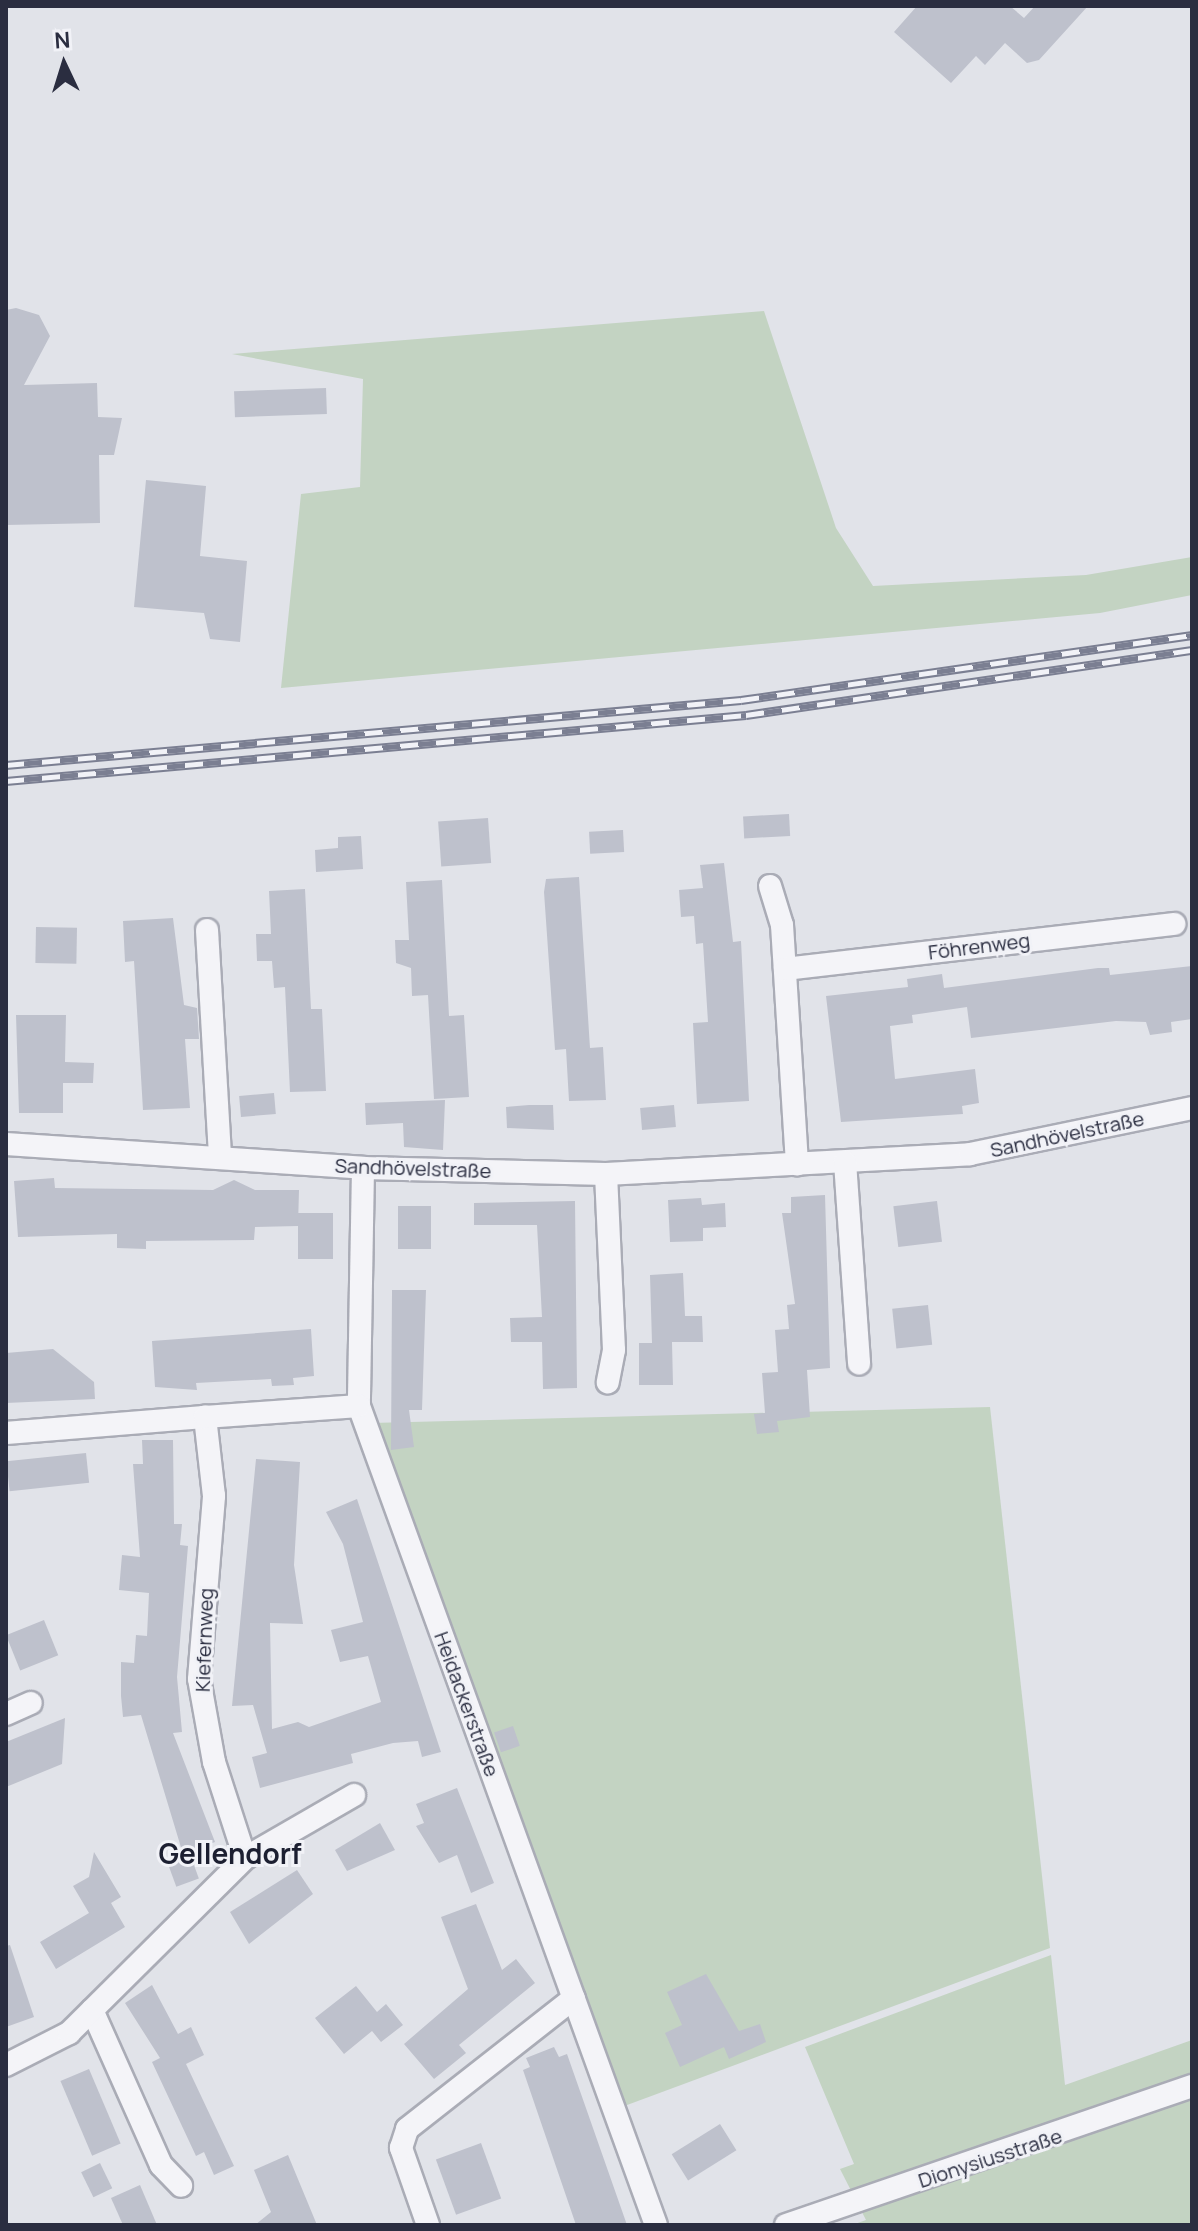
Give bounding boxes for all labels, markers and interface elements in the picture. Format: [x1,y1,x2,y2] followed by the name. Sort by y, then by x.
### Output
[24,24,104,104] north arrow
[53,25,71,56] text: N
[927,928,1031,964] street label: Föhrenweg
[988,1106,1146,1162] street label: Sandhövelstraße
[334,1153,492,1183] street label: Sandhövelstraße
[190,1588,218,1692] street label: Kiefernweg
[430,1628,504,1780] street label: Heidackerstraße
[158,1836,302,1870] district label: Gellendorf
[915,2123,1065,2193] street label: Dionysiusstraße

